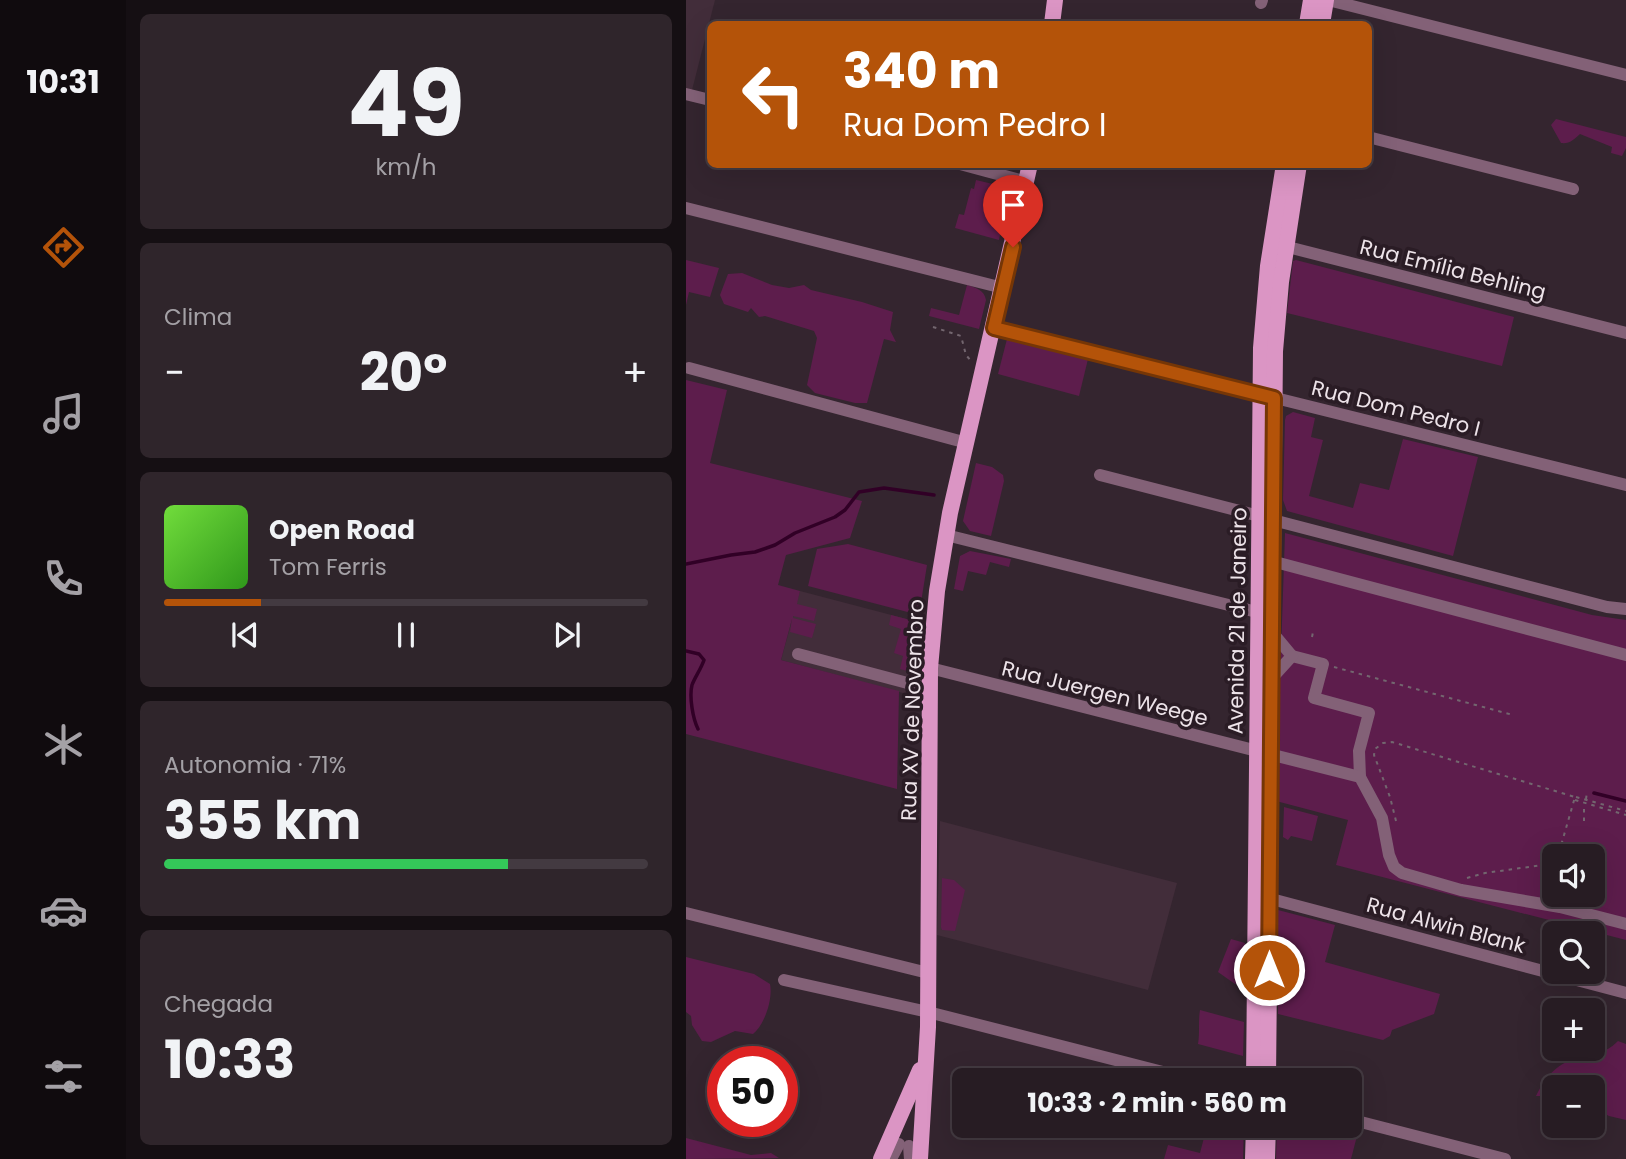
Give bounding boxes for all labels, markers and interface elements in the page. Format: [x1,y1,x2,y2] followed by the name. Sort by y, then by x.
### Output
[843,37,1000,105] text: 340 m
[347,40,465,168] text: 49
[728,49,819,140] icon: left
[26,59,100,104] text: 10:31
[843,102,1107,147] text: Rua Dom Pedro I
[375,151,437,183] text: km/h
[983,175,1043,247] pin
[994,186,1032,224] icon: arrive
[39,223,88,272] icon: directions
[1357,232,1549,306] street label: Rua Emília Behling
[164,301,232,333] text: Clima
[360,336,447,409] text: 20°
[164,346,185,399] text: −
[622,346,648,399] text: +
[1309,373,1483,443] street label: Rua Dom Pedro I
[39,389,88,438] icon: music
[1221,507,1253,735] street label: Avenida 21 de Janeiro
[269,512,415,548] text: Open Road
[269,551,387,583] text: Tom Ferris
[39,554,88,603] icon: phone
[894,599,930,821] street label: Rua XV de Novembro
[226,616,264,654] icon: previous
[387,616,425,654] icon: pause
[548,616,586,654] icon: next
[999,653,1211,733] street label: Rua Juergen Weege
[39,720,88,769] icon: climate
[164,749,346,781] text: Autonomia · 71%
[164,784,361,857] text: 355 km
[1542,844,1605,1138] map controls
[1542,844,1605,907] button: sound
[39,886,88,935] icon: car
[1363,890,1529,960] street label: Rua Alwin Blank
[1542,921,1605,984] button: search
[1232,933,1306,1007] position arrow
[164,988,273,1020] text: Chegada
[1542,998,1605,1061] button: +
[164,1023,295,1096] text: 10:33
[707,1046,798,1137] speed limit sign: 50
[39,1052,88,1101] icon: filters
[1542,1075,1605,1138] button: −
[1027,1085,1287,1121] text: 10:33 · 2 min · 560 m

